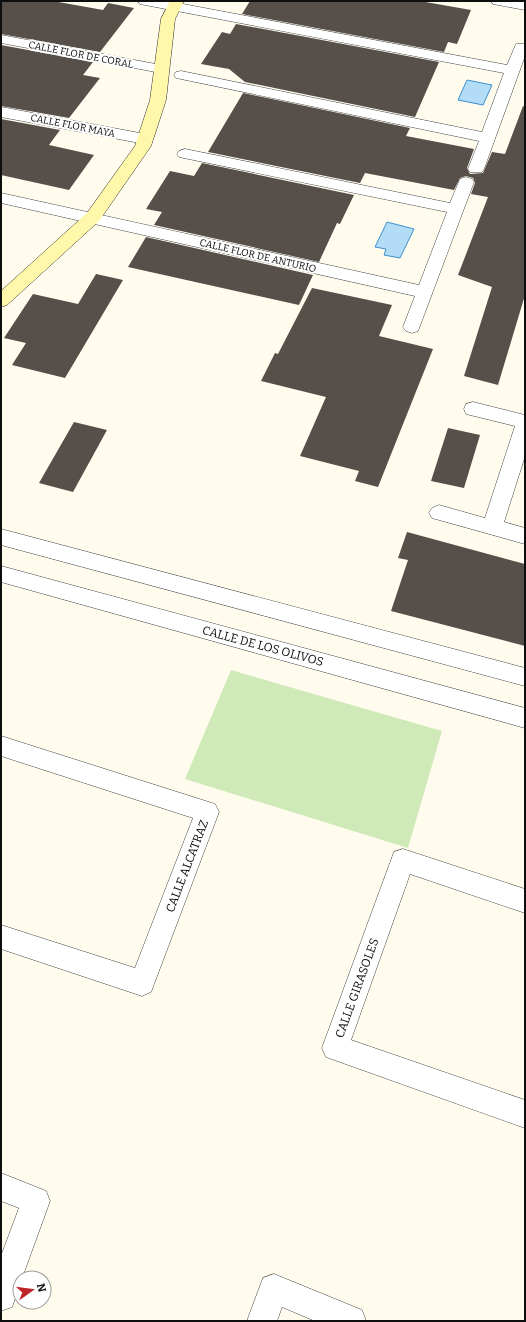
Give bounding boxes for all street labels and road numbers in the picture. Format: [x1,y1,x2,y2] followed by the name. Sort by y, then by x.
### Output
[27,39,135,71] street label: CALLE FLOR DE CORAL
[29,112,117,140] street label: CALLE FLOR MAYA
[198,237,317,275] street label: CALLE FLOR DE ANTURIO
[201,623,325,669] street label: CALLE DE LOS OLIVOS
[163,818,211,914] street label: CALLE ALCATRAZ
[332,936,382,1040] street label: CALLE GIRASOLES

